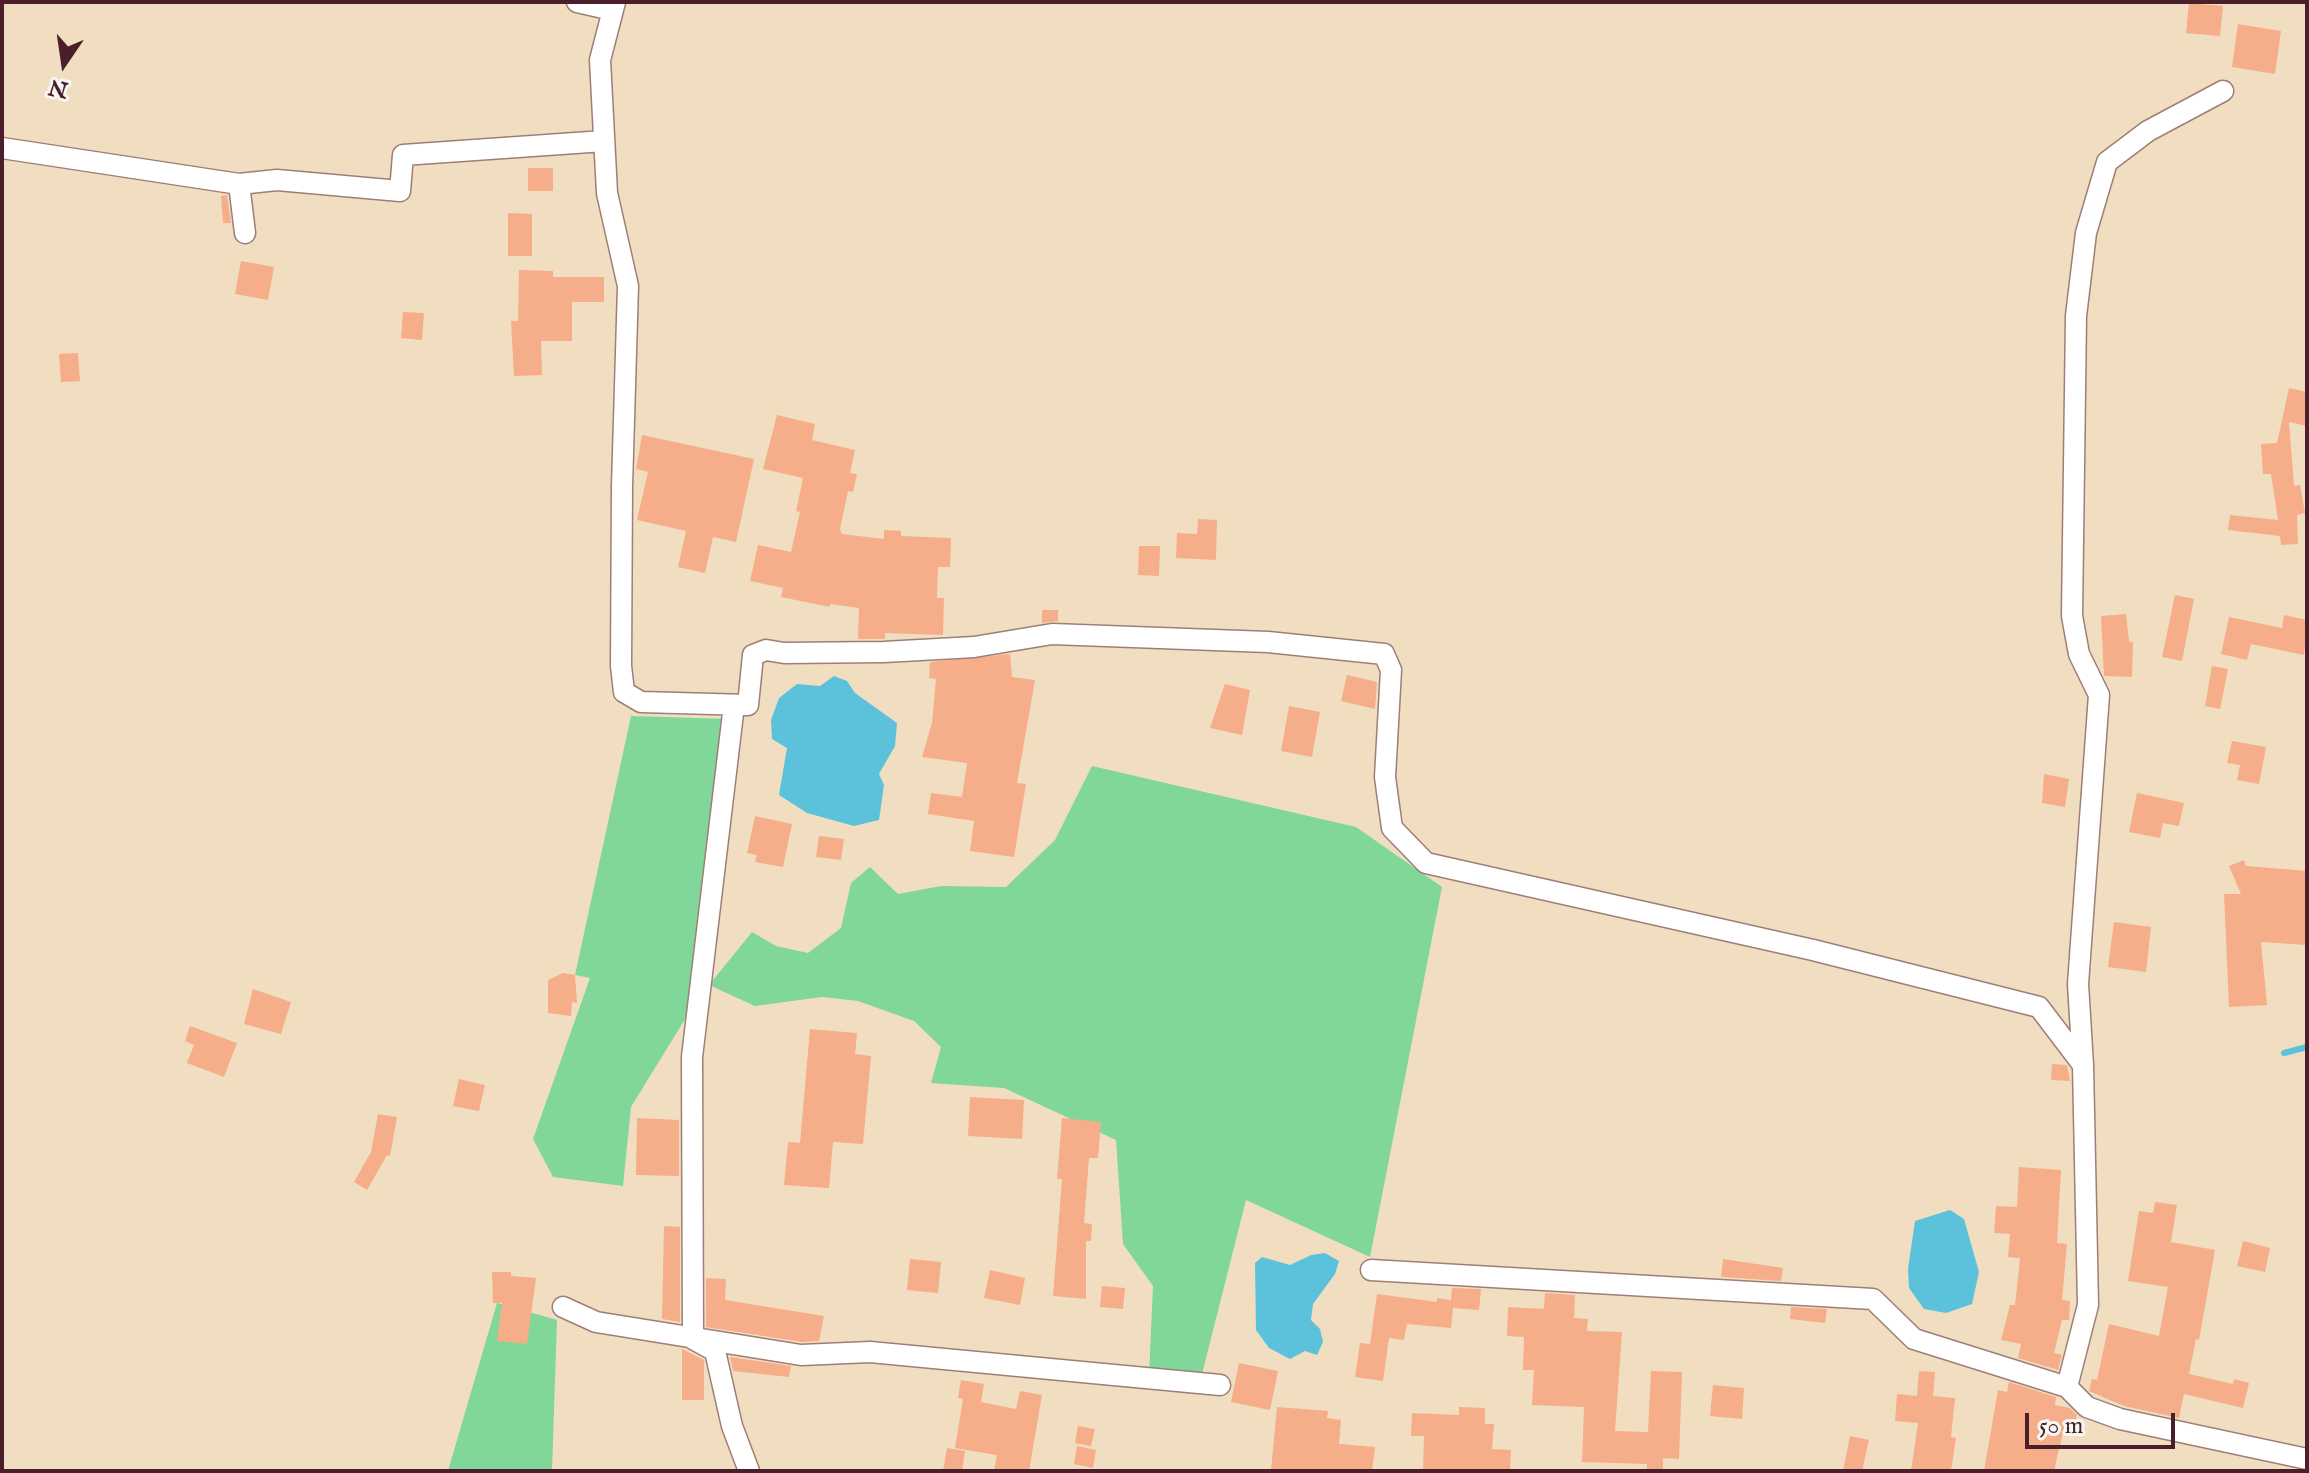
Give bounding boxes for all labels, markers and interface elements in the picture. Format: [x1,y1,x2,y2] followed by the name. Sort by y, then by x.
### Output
[24,24,104,104] north arrow
[46,72,71,103] text: N
[2029,1397,2179,1447] scale bar
[2039,1411,2083,1442] text: 50 m

